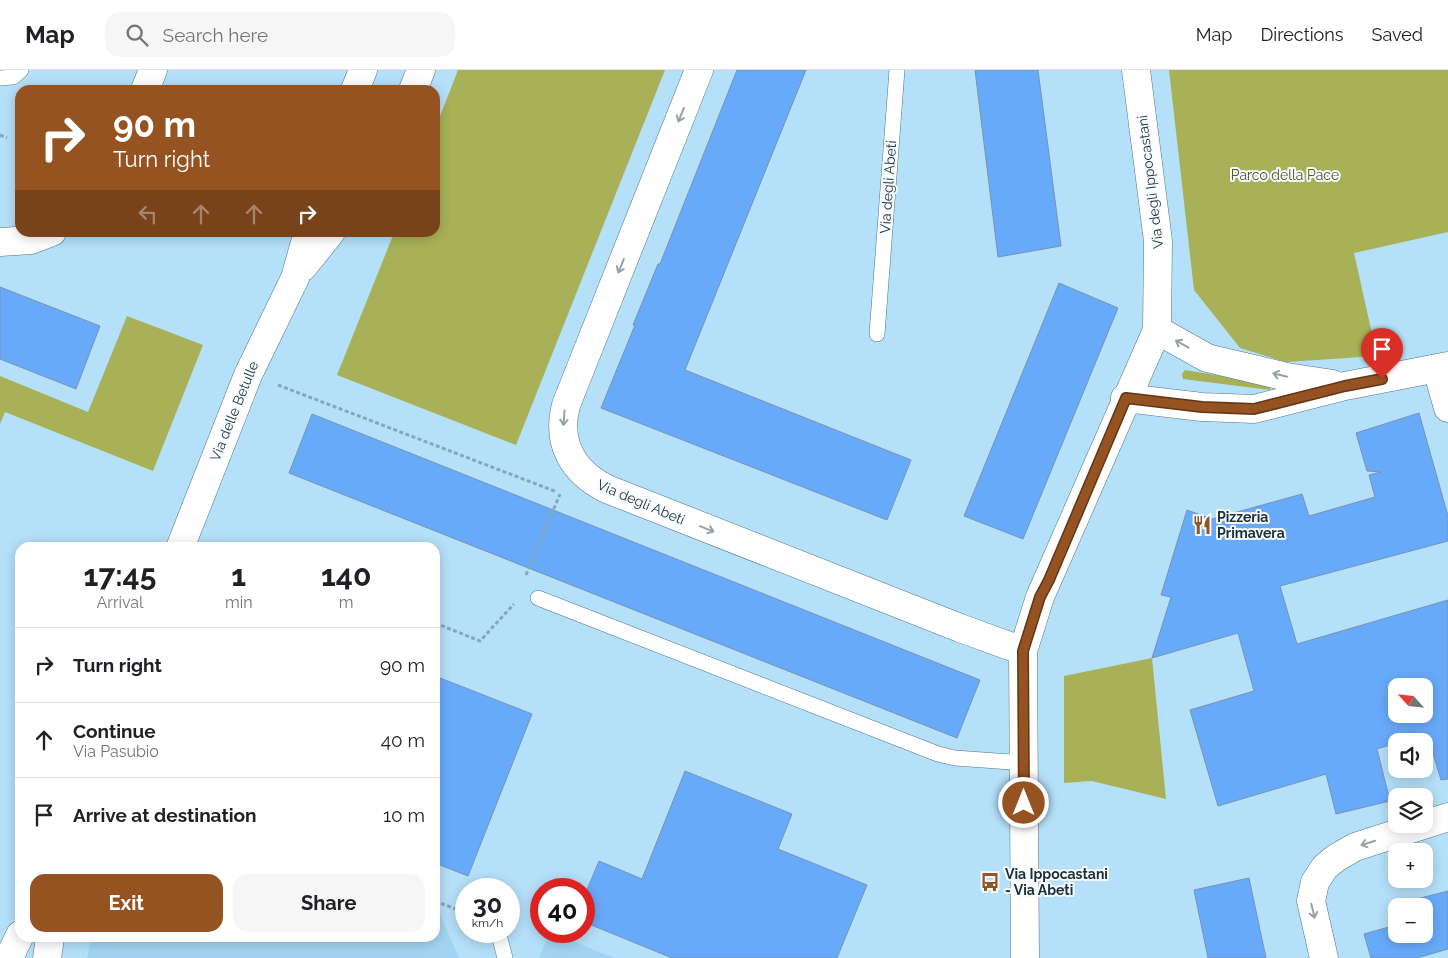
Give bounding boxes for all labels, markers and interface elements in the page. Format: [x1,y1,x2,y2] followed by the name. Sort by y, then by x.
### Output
[105,12,455,57] search box
[25,20,75,49] text: Map
[123,21,151,49] icon: search
[163,24,268,46] text: Search here
[1196,24,1232,45] text: Map
[1260,24,1344,45] text: Directions
[1372,24,1423,45] text: Saved
[113,104,196,145] text: 90 m
[30,105,95,170] icon: right
[676,107,686,122] one-way arrow
[1134,114,1166,250] street label: Via degli Ippocastani
[877,140,899,234] street label: Via degli Abeti
[113,146,210,172] text: Turn right
[1231,167,1339,183] park label: Parco della Pace
[134,200,162,228] icon: left
[187,200,215,228] icon: ahead
[240,200,268,228] icon: ahead
[293,200,321,228] icon: right
[616,258,625,273] one-way arrow
[1361,328,1403,379] pin
[1368,335,1396,363] icon: arrive
[1174,339,1189,349] one-way arrow
[207,359,261,463] street label: Via delle Betulle
[1272,370,1288,379] one-way arrow
[559,410,569,426] one-way arrow
[595,476,687,528] street label: Via degli Abeti
[1217,509,1285,541] place label: Pizzeria Primavera
[1191,514,1213,536] restaurant icon: Pizzeria Primavera
[699,524,714,534] one-way arrow
[84,558,156,593] text: 17:45
[231,558,246,593] text: 1
[321,558,371,593] text: 140
[97,593,143,612] text: Arrival
[225,593,252,612] text: min
[339,593,354,612] text: m
[30,651,58,679] icon: right
[73,654,162,676] text: Turn right
[380,654,425,676] text: 90 m
[1388,678,1432,722] north arrow
[1388,678,1433,943] map controls
[73,720,156,742] text: Continue
[30,726,58,754] icon: ahead
[381,729,425,751] text: 40 m
[1388,733,1433,778] button: sound
[73,742,159,761] text: Via Pasubio
[997,776,1049,828] position arrow
[1388,788,1433,833] button: layers
[30,801,58,829] icon: arrive
[73,804,257,826] text: Arrive at destination
[383,804,425,826] text: 10 m
[1361,839,1377,848] one-way arrow
[1388,843,1433,888] button: +
[1005,866,1108,898] place label: Via Ippocastani - Via Abeti
[979,871,1001,893] bus stop icon: Via Ippocastani - Via Abeti
[30,874,223,932] button: Exit
[233,874,425,932] button: Share
[530,878,595,943] speed limit sign: 40
[473,889,502,919] text: 30
[1388,898,1433,943] button: −
[1309,903,1318,919] one-way arrow
[472,916,503,930] text: km/h

